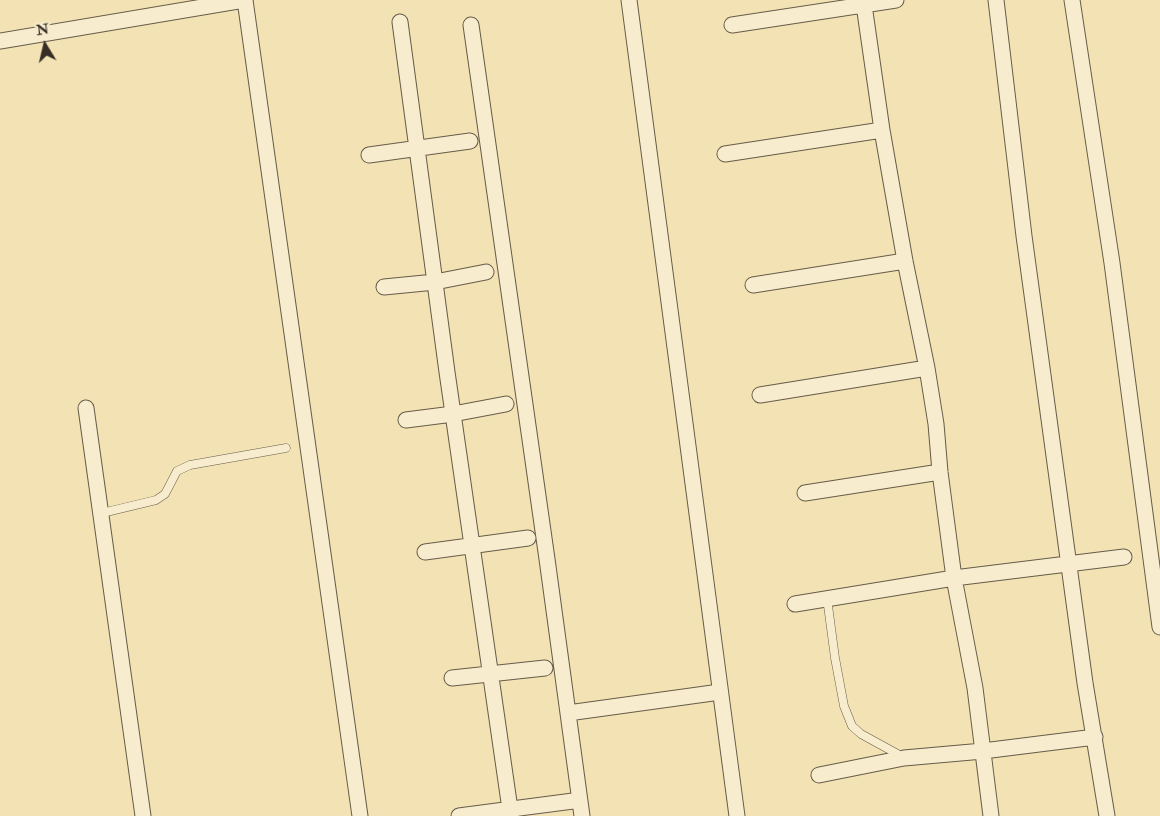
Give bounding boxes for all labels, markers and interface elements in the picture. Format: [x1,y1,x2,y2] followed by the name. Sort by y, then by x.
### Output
[20,20,70,70] north arrow
[35,20,50,39] text: N

